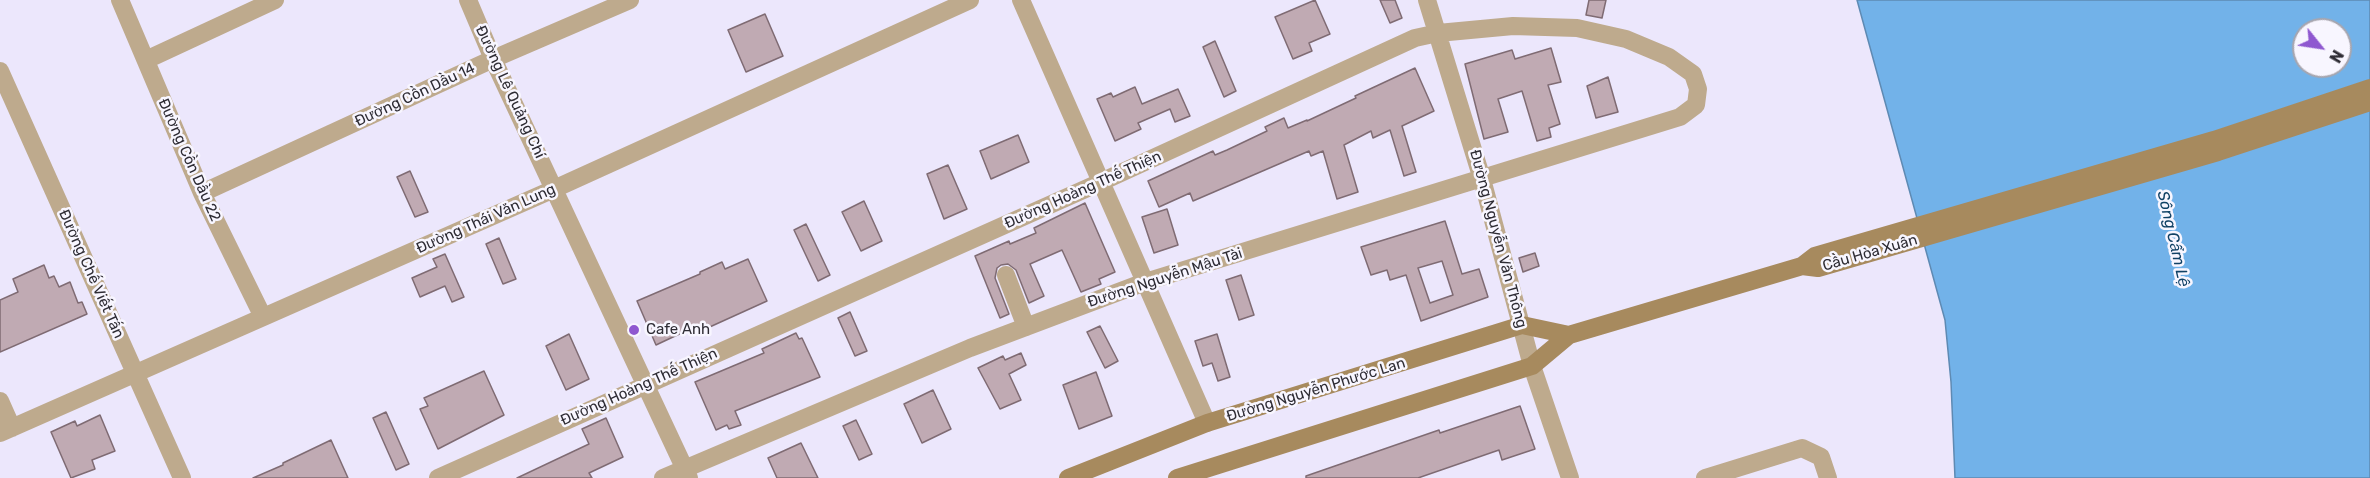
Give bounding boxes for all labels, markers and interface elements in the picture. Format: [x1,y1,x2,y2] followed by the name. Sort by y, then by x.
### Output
[2292,18,2352,78] north arrow
[471,23,549,161] street label: Đường Lê Quảng Chí
[2325,47,2347,66] text: N
[352,59,478,131] street label: Đường Cồn Dầu 14
[154,96,224,224] street label: Đường Cồn Dầu 22
[1002,147,1164,233] street label: Đường Hoàng Thế Thiện
[1466,148,1530,330] street label: Đường Nguyễn Văn Thông
[414,180,558,258] street label: Đường Thái Văn Lung
[2153,189,2193,289] water label: Sông Cẩm Lệ
[54,207,128,341] street label: Đường Chế Viết Tấn
[1820,231,1920,275] street label: Cầu Hòa Xuân
[1085,244,1245,312] street label: Đường Nguyễn Mậu Tài
[646,321,710,339] place label: Cafe Anh
[627,323,641,337] marker: Cafe Anh
[558,344,720,430] street label: Đường Hoàng Thế Thiện
[1224,354,1408,426] street label: Đường Nguyễn Phước Lan

